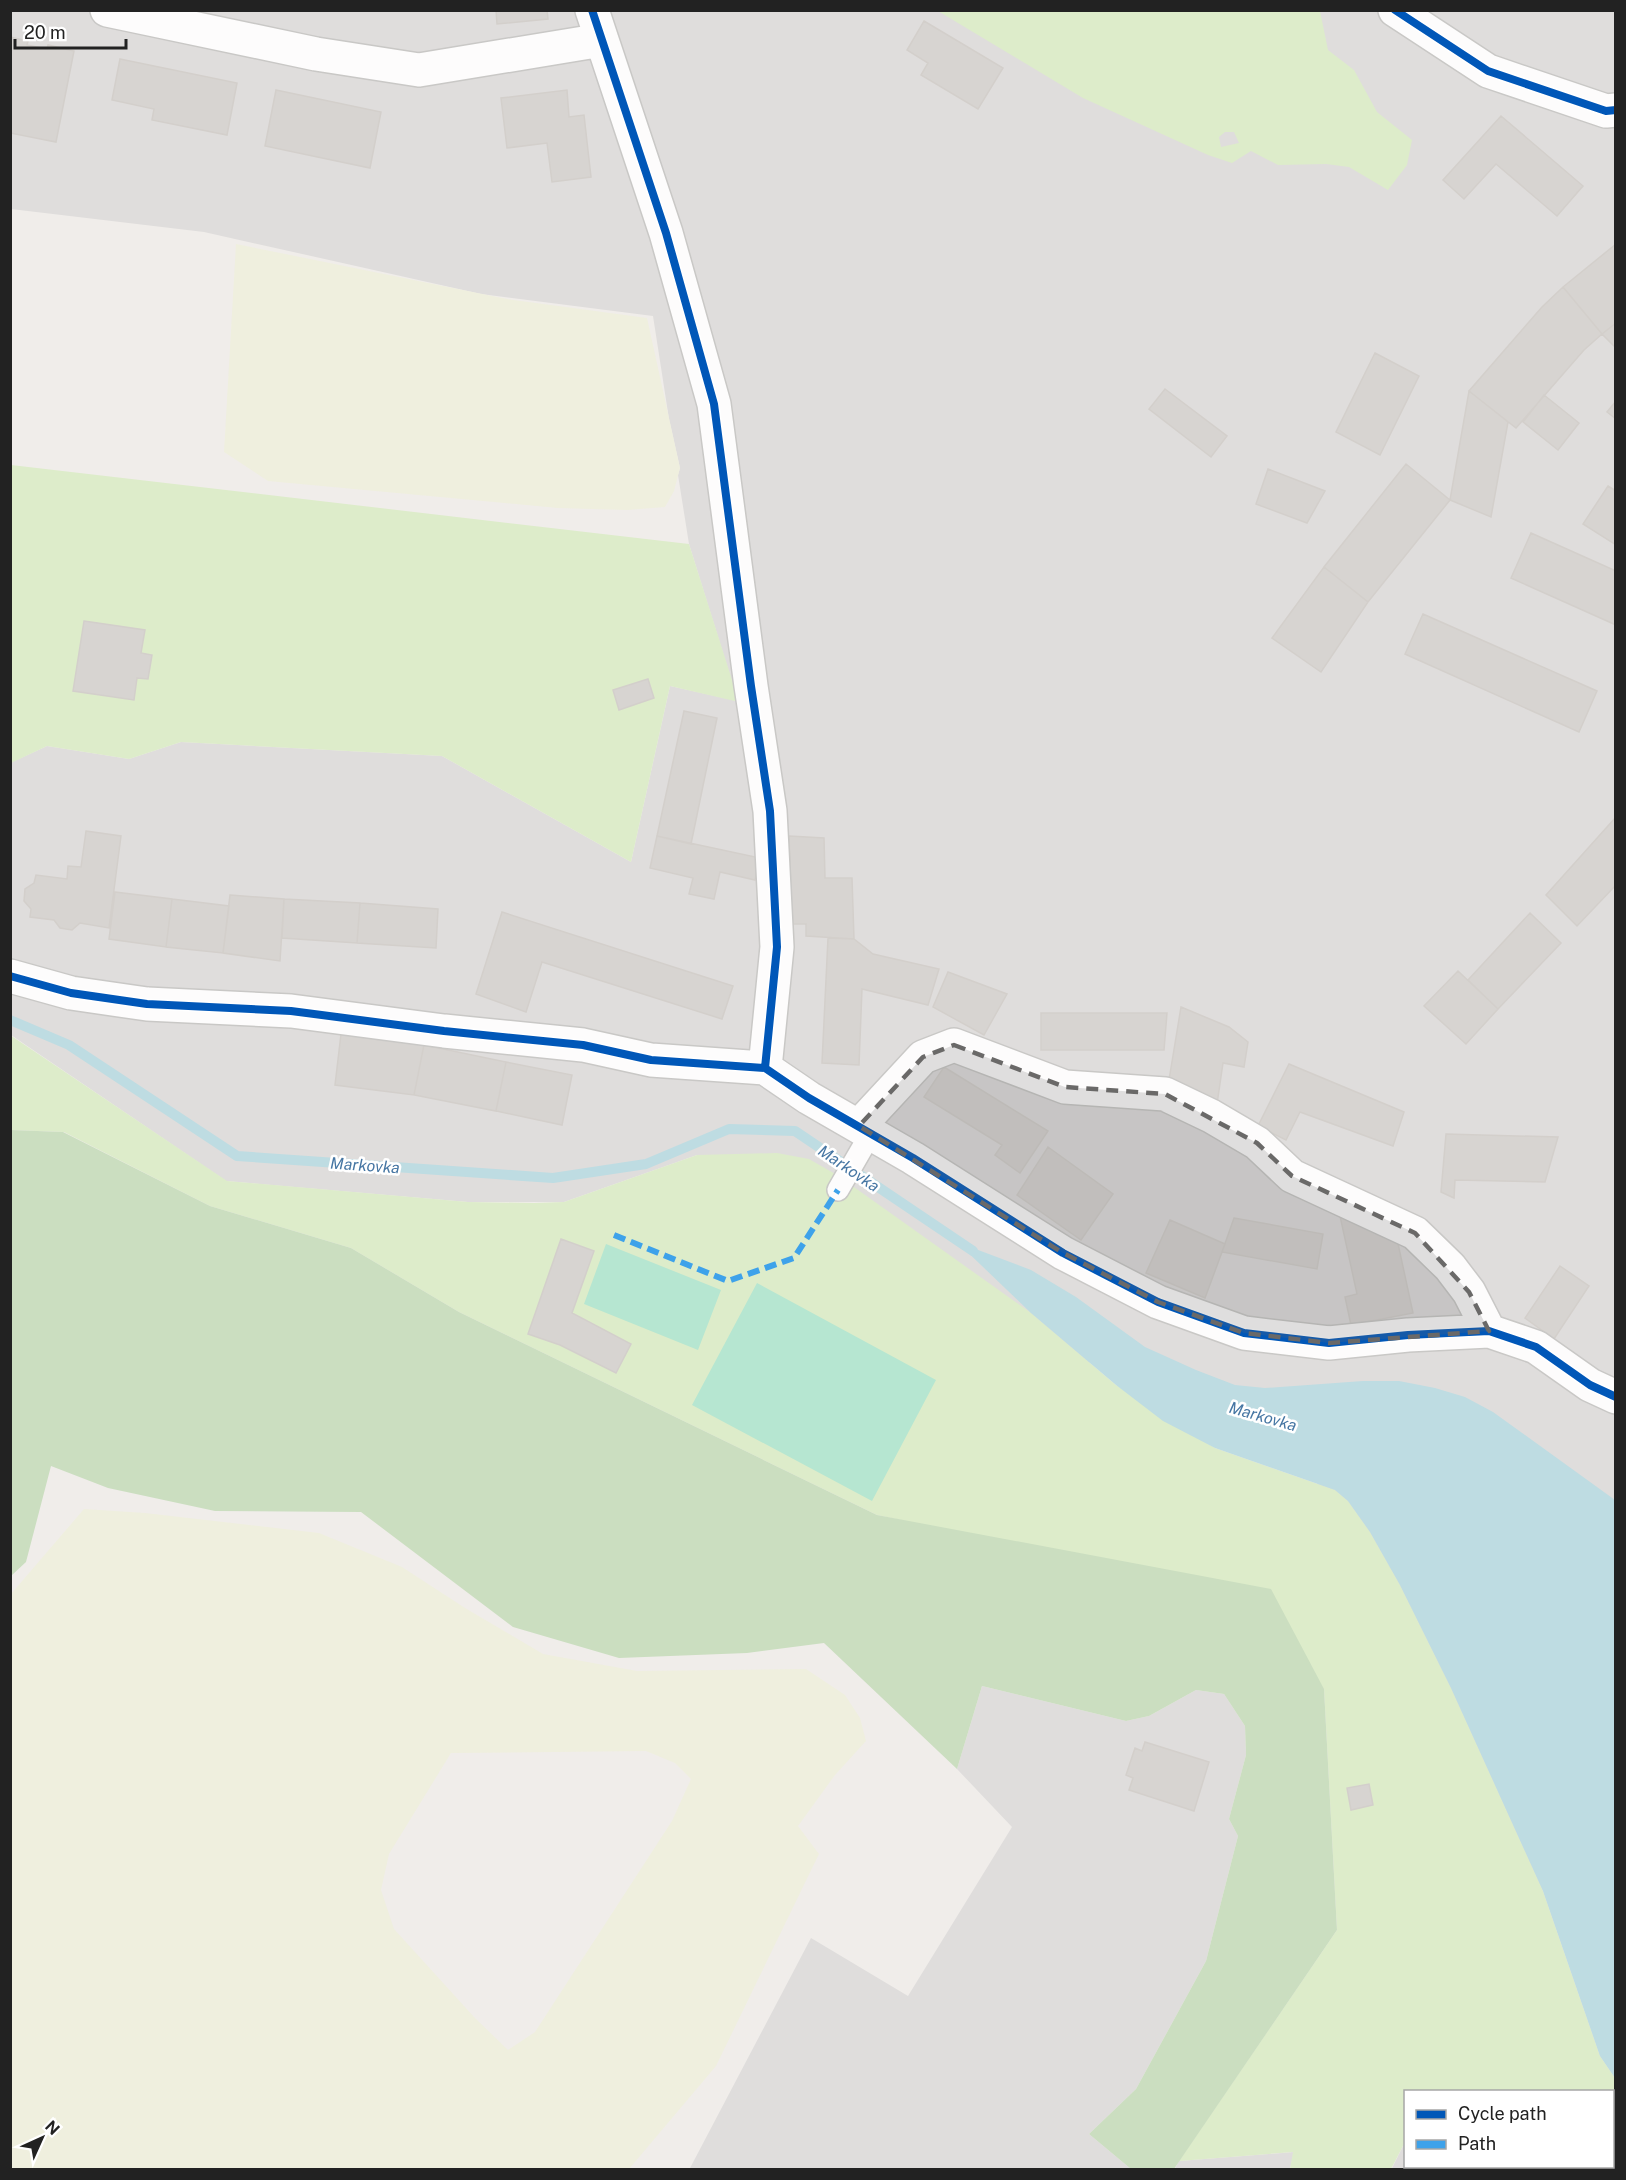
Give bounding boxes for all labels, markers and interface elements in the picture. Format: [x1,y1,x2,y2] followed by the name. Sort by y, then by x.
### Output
[15,12,126,50] scale bar
[24,22,66,43] text: 20 m
[815,1141,883,1196] water label: Markovka
[330,1154,400,1177] water label: Markovka
[1227,1398,1299,1435] water label: Markovka
[1404,2090,1614,2168] legend
[1458,2103,1547,2124] text: Cycle path
[12,2108,72,2168] north arrow
[41,2117,63,2139] text: N
[1458,2133,1496,2154] text: Path

